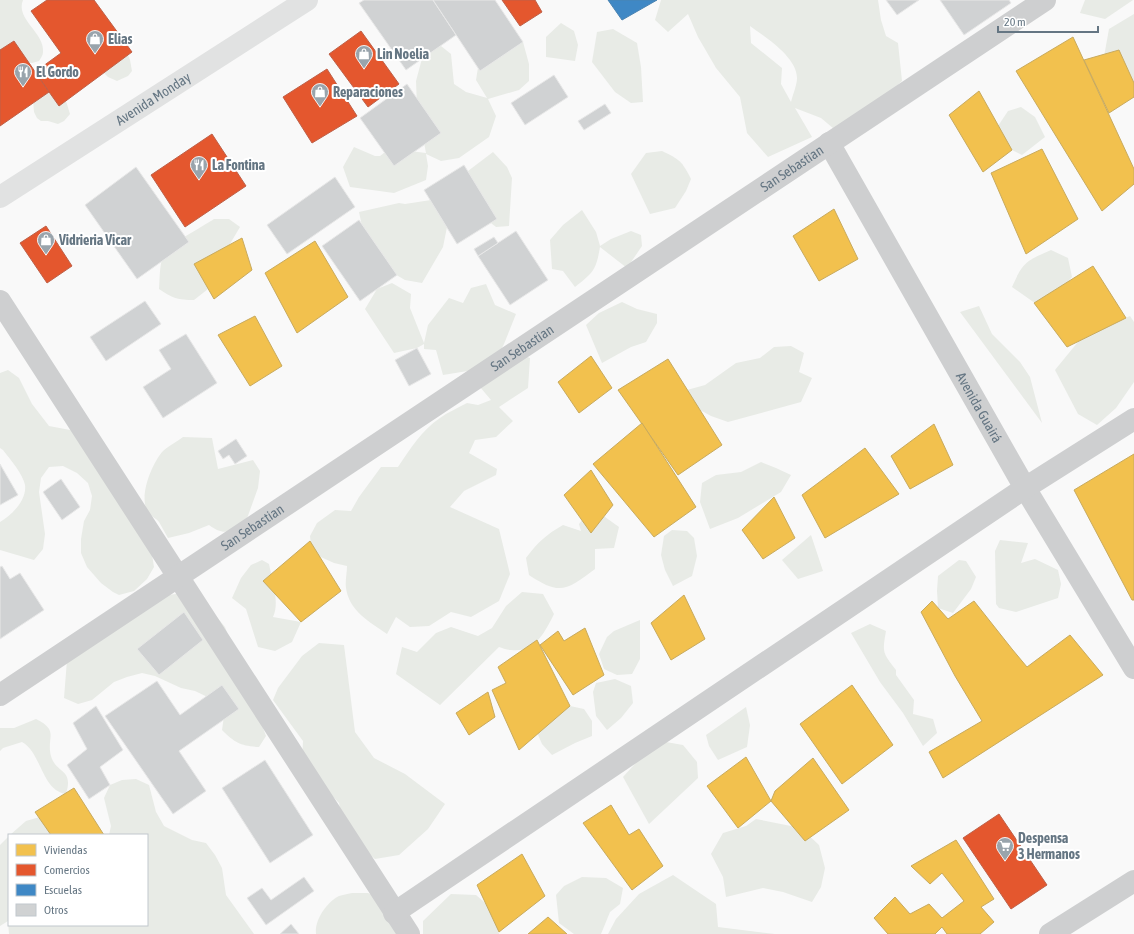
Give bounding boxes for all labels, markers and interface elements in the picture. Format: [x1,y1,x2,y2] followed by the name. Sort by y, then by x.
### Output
[998,8,1098,34] scale bar
[1004,15,1026,29] text: 20 m
[85,29,105,54] shop icon: Elias
[108,31,132,47] place label: Elias
[354,44,374,69] shop icon: Lin Noelia
[377,46,429,62] place label: Lin Noelia
[13,62,33,87] restaurant icon: El Gordo
[36,64,79,80] place label: El Gordo
[113,69,194,129] street label: Avenida Monday
[310,82,330,107] shop icon: Reparaciones
[333,84,403,100] place label: Reparaciones
[757,142,826,195] street label: San Sebastian
[189,155,209,180] restaurant icon: La Fontina
[212,157,266,173] place label: La Fontina
[36,230,56,255] shop icon: Vidrieria Vicar
[58,232,132,248] place label: Vidrieria Vicar
[488,321,557,374] street label: San Sebastian
[953,369,1005,445] street label: Avenida Guairá
[218,501,287,554] street label: San Sebastian
[1018,830,1080,862] place label: Despensa 3 Hermanos
[8,834,148,926] legend
[995,836,1015,861] supermarket icon: Despensa 3 Hermanos
[44,843,87,857] text: Viviendas
[44,863,90,877] text: Comercios
[44,883,82,897] text: Escuelas
[44,903,68,917] text: Otros

